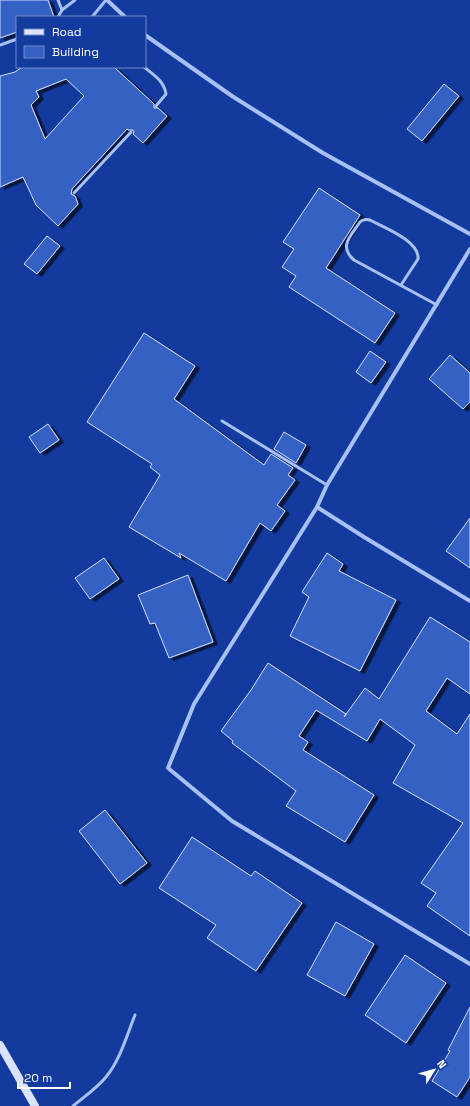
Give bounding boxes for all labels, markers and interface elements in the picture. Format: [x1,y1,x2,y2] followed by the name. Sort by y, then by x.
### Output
[16,16,146,68] legend
[52,24,81,40] text: Road
[52,44,99,60] text: Building
[414,1050,454,1090] north arrow
[434,1057,450,1071] text: N
[18,1064,70,1090] scale bar
[24,1070,52,1086] text: 20 m

